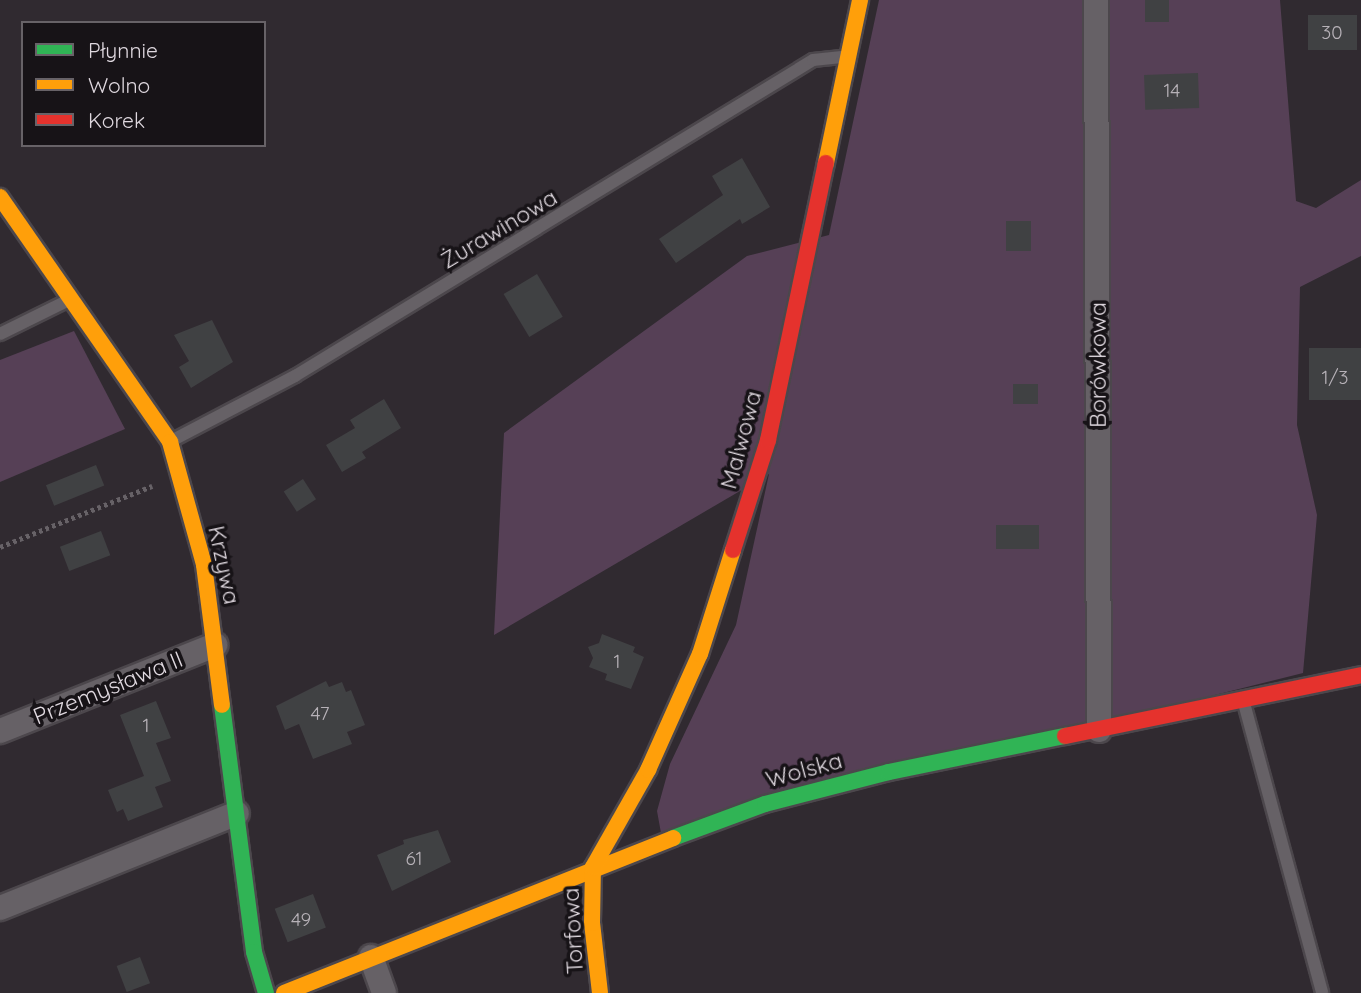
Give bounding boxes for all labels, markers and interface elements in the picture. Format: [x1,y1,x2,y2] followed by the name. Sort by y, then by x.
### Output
[21,21,266,147] legend
[1321,22,1343,44] house number: 30
[88,37,158,63] text: Płynnie
[88,72,150,98] text: Wolno
[1164,80,1180,102] house number: 14
[88,107,145,133] text: Korek
[436,183,562,275] street label: Żurawinowa
[1084,302,1112,428] street label: Borówkowa
[1322,367,1348,389] house number: 1/3
[715,388,767,492] street label: Malwowa
[202,523,246,607] street label: Krzywa
[29,645,187,731] street label: Przemysława II
[613,651,621,673] house number: 1
[310,703,330,725] house number: 47
[142,715,150,737] house number: 1
[763,747,845,793] street label: Wolska
[405,848,423,870] house number: 61
[557,887,589,975] street label: Torfowa
[291,909,311,931] house number: 49

